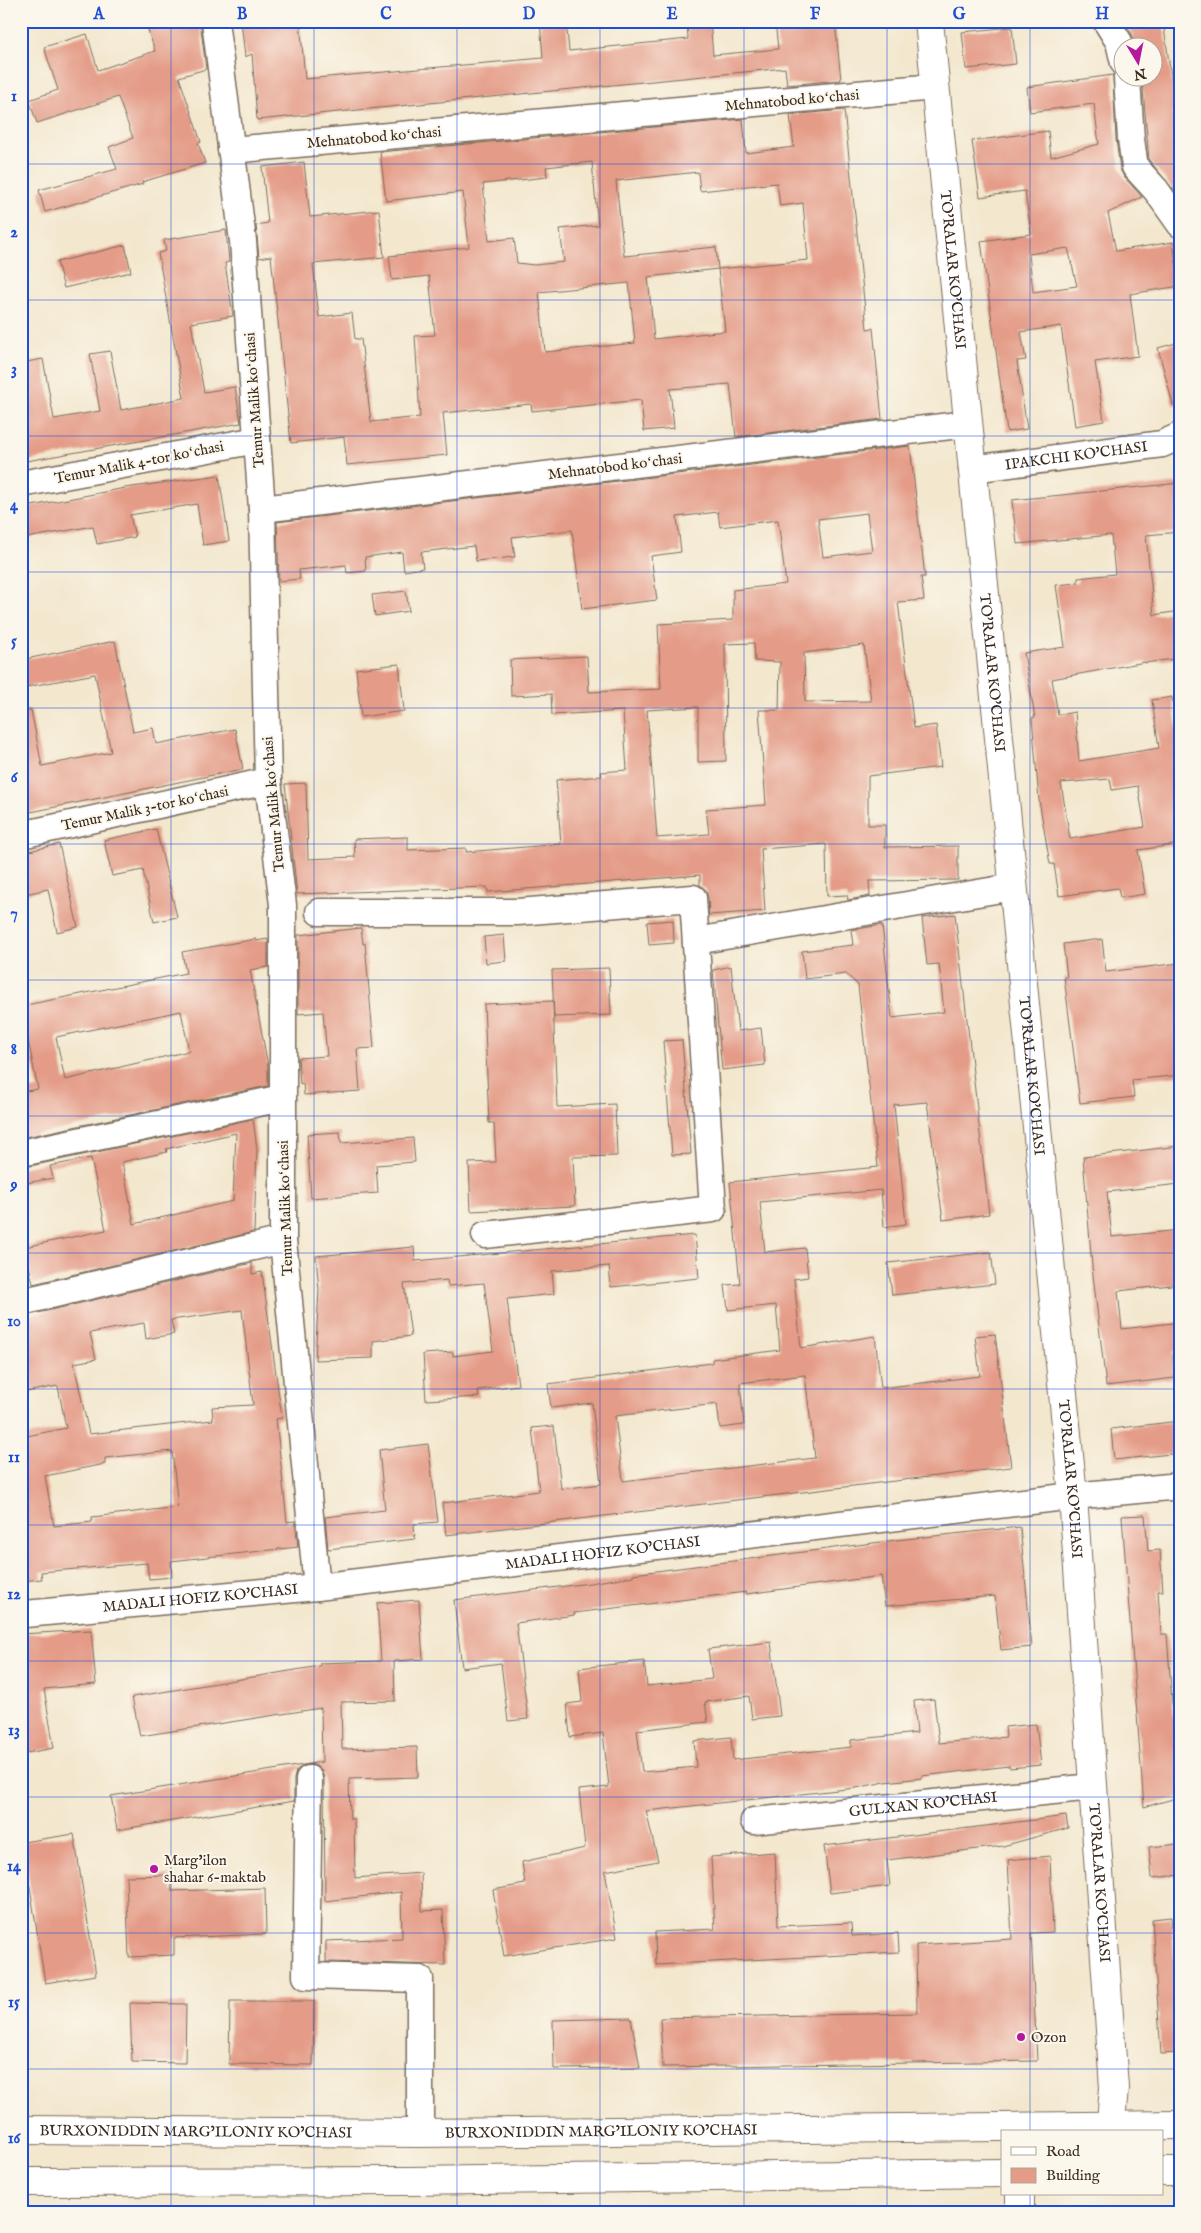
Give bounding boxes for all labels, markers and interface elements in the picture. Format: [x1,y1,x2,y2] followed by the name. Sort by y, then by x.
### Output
[93,5,106,25] text: A
[237,5,248,25] text: B
[380,5,392,25] text: C
[523,5,536,25] text: D
[666,5,678,25] text: E
[810,5,821,25] text: F
[953,5,966,25] text: G
[1095,5,1109,25] text: H
[1114,38,1164,88] north arrow
[1133,64,1149,84] text: N
[724,85,860,116] street label: Mehnatobod koʻchasi
[11,87,17,107] text: 1
[306,122,442,153] street label: Mehnatobod koʻchasi
[936,190,970,351] street label: TO'RALAR KO'CHASI
[10,223,18,243] text: 2
[240,332,269,468] street label: Temur Malik koʻchasi
[11,360,17,380] text: 3
[53,437,225,488] street label: Temur Malik 4-tor koʻchasi
[1004,437,1149,475] street label: IPAKCHI KO'CHASI
[547,449,683,484] street label: Mehnatobod koʻchasi
[10,496,19,516] text: 4
[975,593,1009,754] street label: TO'RALAR KO'CHASI
[11,632,17,652] text: 5
[258,736,289,872] street label: Temur Malik koʻchasi
[11,768,19,788] text: 6
[60,781,230,835] street label: Temur Malik 3-tor koʻchasi
[10,904,18,924] text: 7
[1014,996,1049,1157] street label: TO'RALAR KO'CHASI
[11,1040,17,1060] text: 8
[274,1140,297,1276] street label: Temur Malik koʻchasi
[10,1176,18,1196] text: 9
[7,1312,21,1332] text: 10
[1054,1399,1086,1560] street label: TO'RALAR KO'CHASI
[8,1448,20,1468] text: 11
[504,1532,702,1574] street label: MADALI HOFIZ KO'CHASI
[102,1580,299,1617] street label: MADALI HOFIZ KO'CHASI
[7,1585,21,1605] text: 12
[8,1721,20,1741] text: 13
[848,1788,999,1821] street label: GULXAN KO'CHASI
[1084,1803,1114,1964] street label: TO'RALAR KO'CHASI
[164,1851,266,1887] place label: Marg'ilon shahar 6-maktab
[7,1857,22,1877] text: 14
[148,1863,160,1875] marker: Marg'ilon shahar 6-maktab
[8,1993,20,2013] text: 15
[1031,2028,1066,2047] place label: Ozon
[1015,2031,1027,2043] marker: Ozon
[445,2120,758,2143] street label: BURXONIDDIN MARG’ILONIY KO’CHASI
[40,2121,353,2142] street label: BURXONIDDIN MARG’ILONIY KO’CHASI
[8,2129,22,2149] text: 16
[1001,2130,1164,2196] legend
[1046,2142,1081,2161] text: Road
[1046,2166,1101,2185] text: Building

